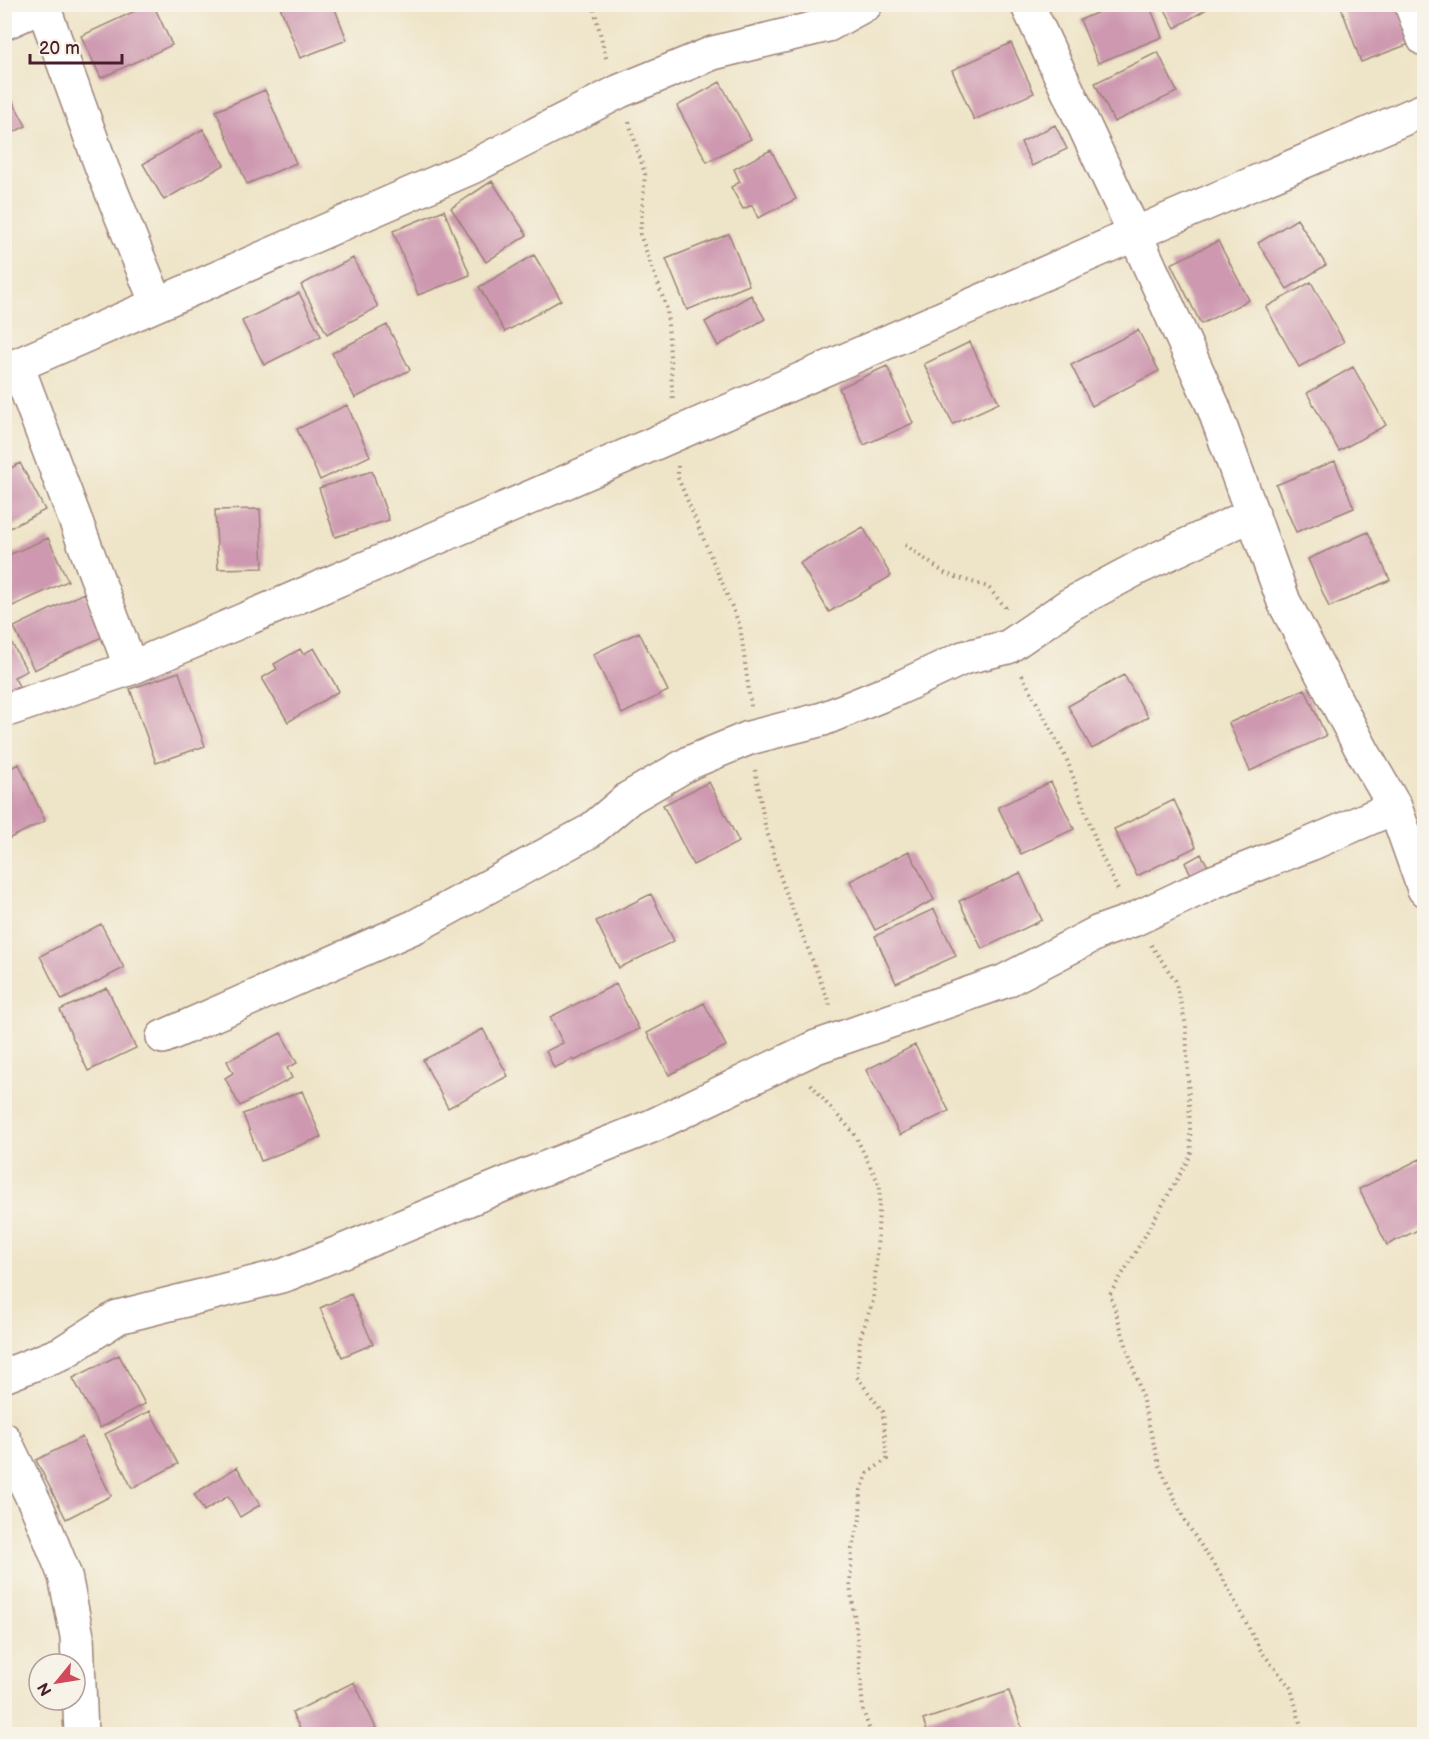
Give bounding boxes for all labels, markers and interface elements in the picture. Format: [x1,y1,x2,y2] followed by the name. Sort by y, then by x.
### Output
[30,27,122,65] scale bar
[39,38,80,59] text: 20 m
[27,1652,87,1712] north arrow
[34,1679,57,1699] text: N

